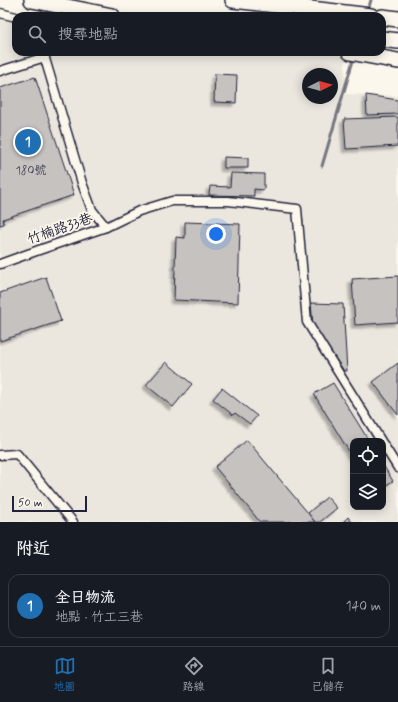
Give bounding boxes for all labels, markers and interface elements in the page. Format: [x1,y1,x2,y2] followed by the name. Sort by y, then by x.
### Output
[12,12,386,56] search box
[26,23,48,45] icon: search
[58,25,118,45] text: 搜尋地點
[302,68,338,104] north arrow
[15,127,41,157] pin: 1
[15,163,47,179] house number: 180號
[25,209,96,249] street label: 竹楠路33巷
[206,224,226,244] your location
[350,438,386,510] map controls
[350,438,386,474] button: locate
[350,474,386,510] button: layers
[12,494,87,513] scale bar
[18,496,43,510] text: 50 m
[16,538,50,560] text: 附近
[55,588,115,608] text: 全日物流
[27,598,33,615] text: 1
[346,598,381,615] text: 140 m
[55,609,143,626] text: 地點 · 竹工三巷
[54,655,76,694] tab: 地圖
[183,655,205,694] tab: 路線
[312,655,345,694] tab: 已儲存

